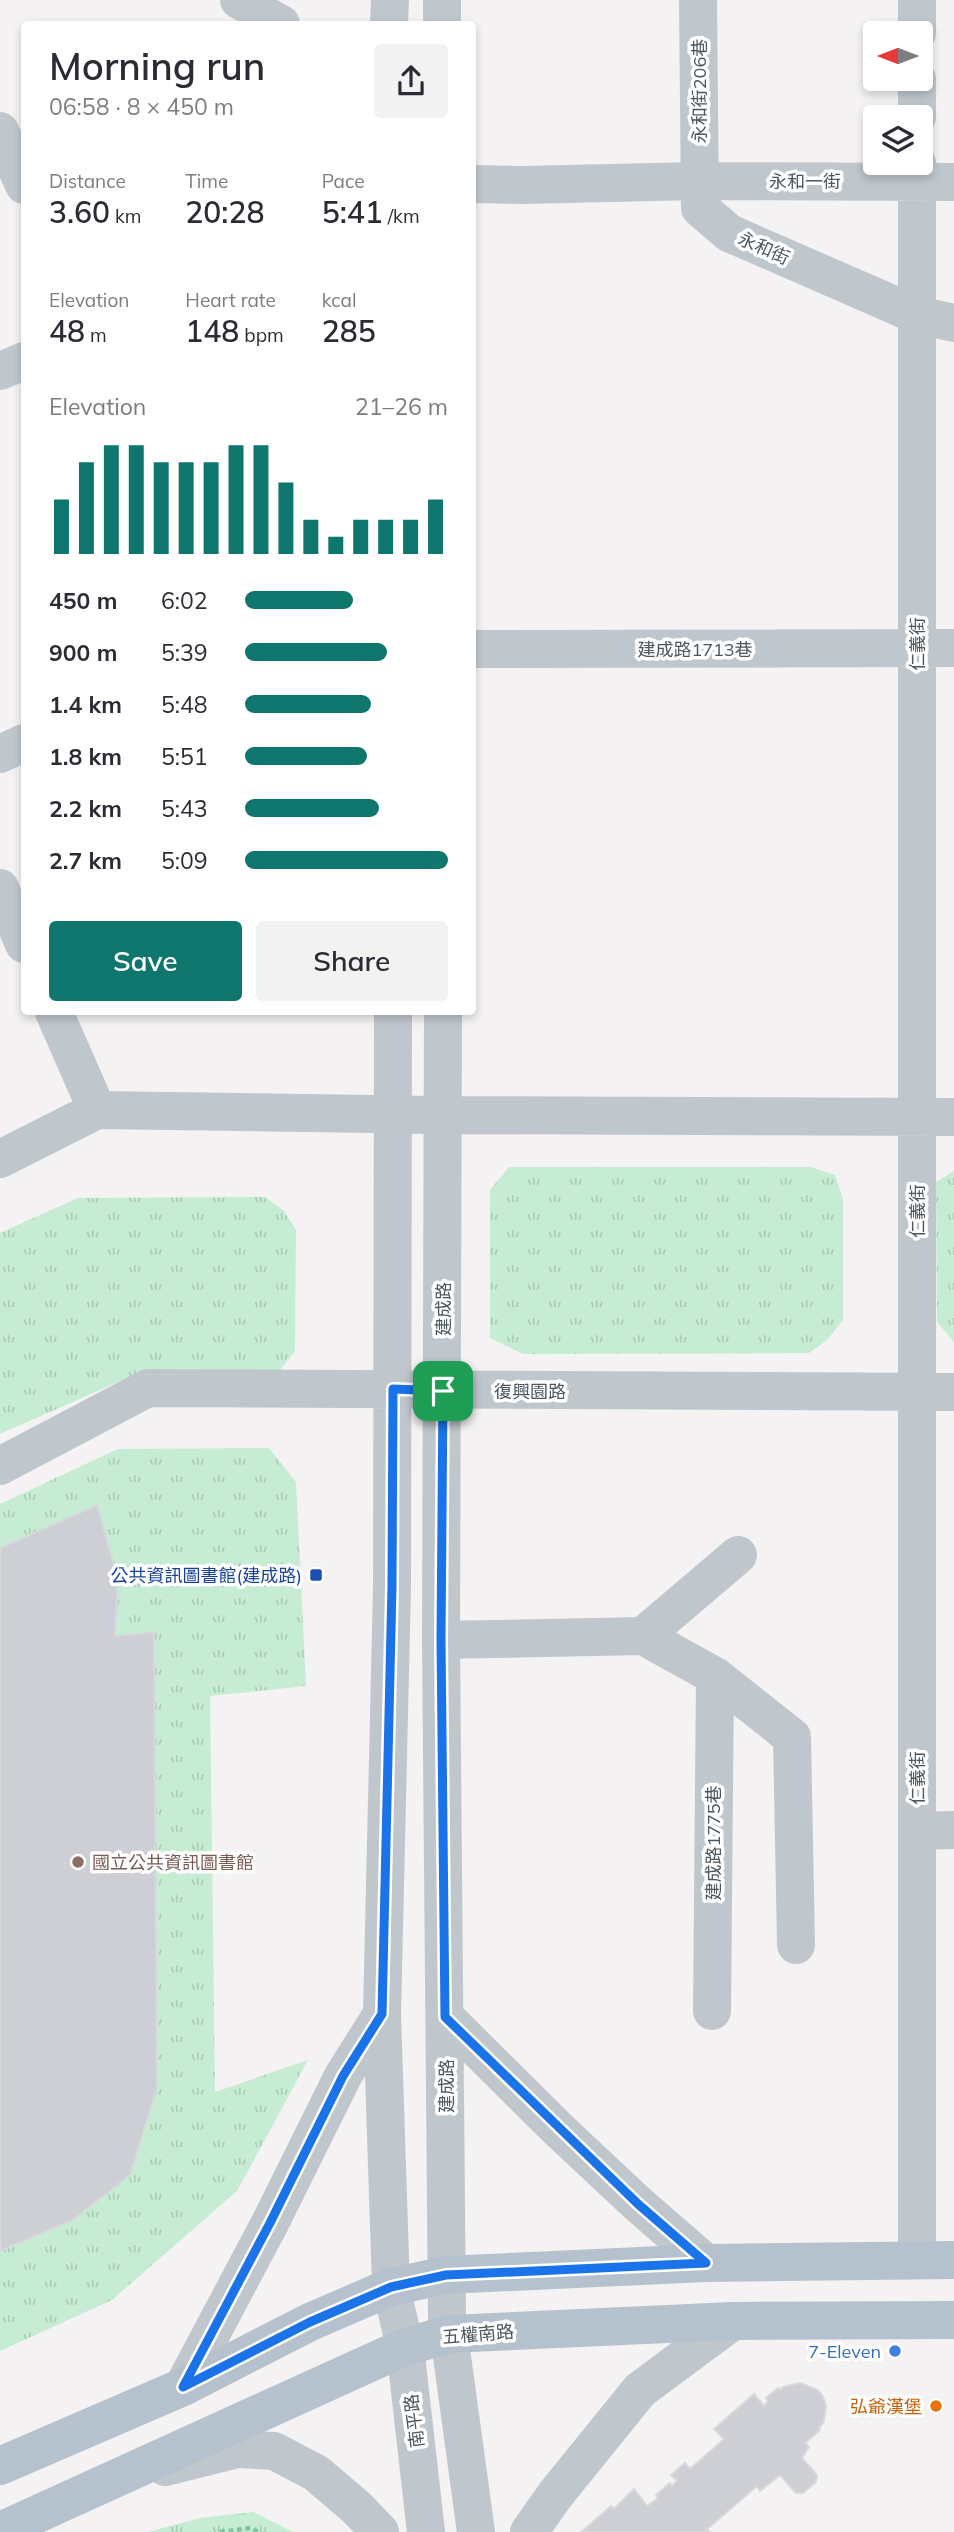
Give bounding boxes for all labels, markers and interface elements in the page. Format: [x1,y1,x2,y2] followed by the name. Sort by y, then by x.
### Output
[863,21,933,91] north arrow
[863,21,933,175] map controls
[688,39,711,143] street label: 永和街206巷
[49,42,265,90] text: Morning run
[374,44,448,118] button: share
[49,92,234,121] text: 06:58 · 8 × 450 m
[863,105,933,175] button: layers
[49,169,126,193] text: Distance
[185,169,228,193] text: Time
[322,169,365,193] text: Pace
[769,170,841,193] street label: 永和一街
[49,193,110,231] text: 3.60
[185,193,264,231] text: 20:28
[322,193,383,231] text: 5:41
[110,204,142,228] text: km
[383,204,420,228] text: /km
[735,227,793,269] street label: 永和街
[49,288,129,312] text: Elevation
[185,288,276,312] text: Heart rate
[322,288,356,312] text: kcal
[49,312,85,350] text: 48
[185,312,239,350] text: 148
[322,312,376,350] text: 285
[85,323,107,347] text: m
[239,323,284,347] text: bpm
[49,392,146,421] text: Elevation
[355,392,448,421] text: 21–26 m
[49,586,117,615] text: 450 m
[161,586,208,615] text: 6:02
[906,617,929,671] street label: 仁義街
[49,638,117,667] text: 900 m
[161,638,208,667] text: 5:39
[637,638,753,661] street label: 建成路1713巷
[49,690,122,719] text: 1.4 km
[161,690,208,719] text: 5:48
[49,742,122,771] text: 1.8 km
[161,742,208,771] text: 5:51
[49,794,122,823] text: 2.2 km
[161,794,208,823] text: 5:43
[49,846,122,875] text: 2.7 km
[161,846,208,875] text: 5:09
[49,921,242,1001] button: Save
[256,921,448,1001] button: Share
[906,1184,929,1238] street label: 仁義街
[432,1282,455,1336] street label: 建成路
[413,1361,473,1421] pin
[424,1372,462,1410] icon: arrive
[494,1380,566,1403] street label: 復興園路
[111,1564,302,1587] place label: 公共資訊圖書館(建成路)
[308,1567,324,1583] marker: 公共資訊圖書館(建成路)
[906,1751,929,1805] street label: 仁義街
[702,1785,725,1901] street label: 建成路1775巷
[92,1851,254,1874] place label: 國立公共資訊圖書館
[70,1854,86,1870] marker: 國立公共資訊圖書館
[435,2059,458,2113] street label: 建成路
[441,2319,515,2349] street label: 五權南路
[808,2340,881,2363] place label: 7-Eleven
[887,2343,903,2359] marker: 7-Eleven
[399,2393,429,2449] street label: 南平路
[850,2395,922,2418] place label: 弘爺漢堡
[928,2398,944,2414] marker: 弘爺漢堡

